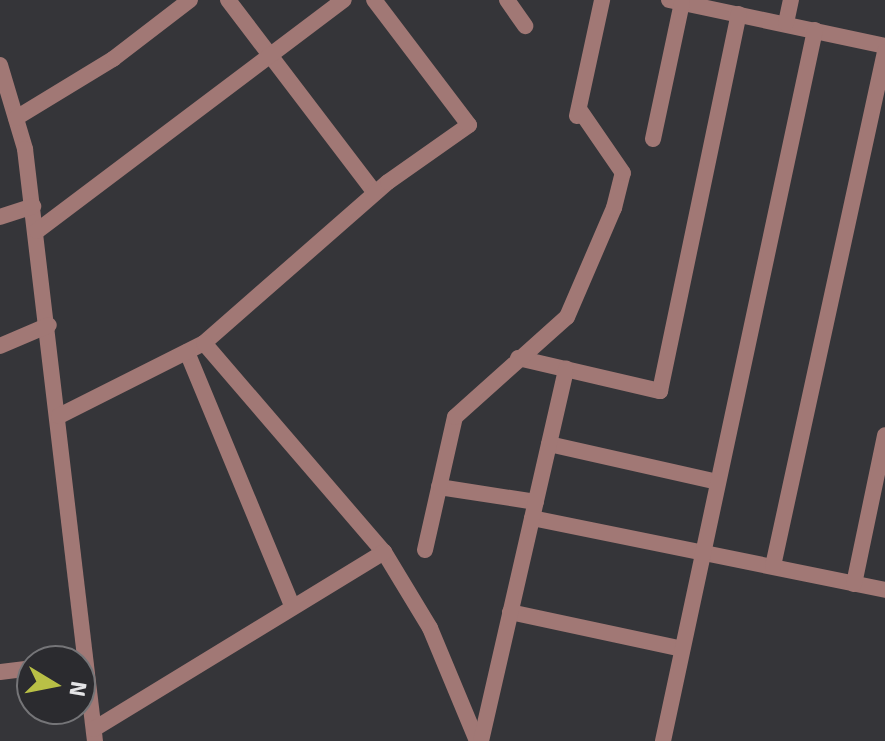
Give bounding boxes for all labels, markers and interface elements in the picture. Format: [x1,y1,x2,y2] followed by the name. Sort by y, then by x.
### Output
[16,645,96,725] north arrow
[64,679,93,699] text: N

